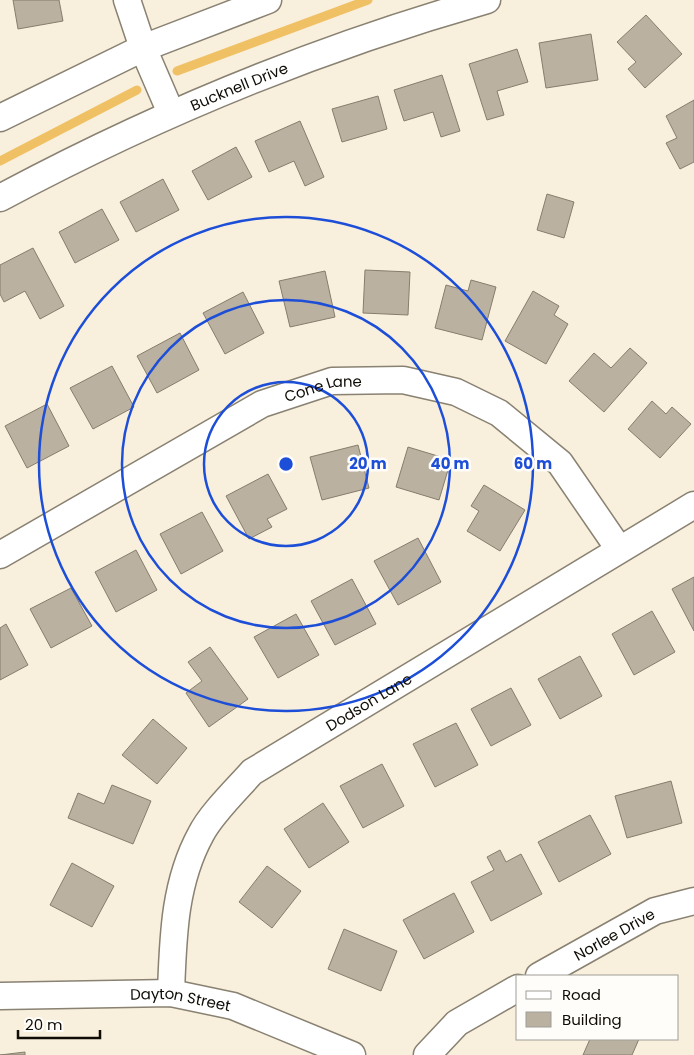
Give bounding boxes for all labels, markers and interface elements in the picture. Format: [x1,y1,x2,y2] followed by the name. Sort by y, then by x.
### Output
[187,57,291,115] street label: Bucknell Drive
[281,370,362,407] street label: Cone Lane
[349,453,387,474] text: 20 m
[430,453,470,474] text: 40 m
[514,453,552,474] text: 60 m
[277,455,295,473] centre of rings
[322,668,415,736] street label: Dodson Lane
[570,903,658,965] street label: Norlee Drive
[516,975,679,1040] legend
[130,982,233,1016] street label: Dayton Street
[562,984,601,1005] text: Road
[18,1008,100,1040] scale bar
[562,1009,622,1030] text: Building
[25,1014,63,1035] text: 20 m

